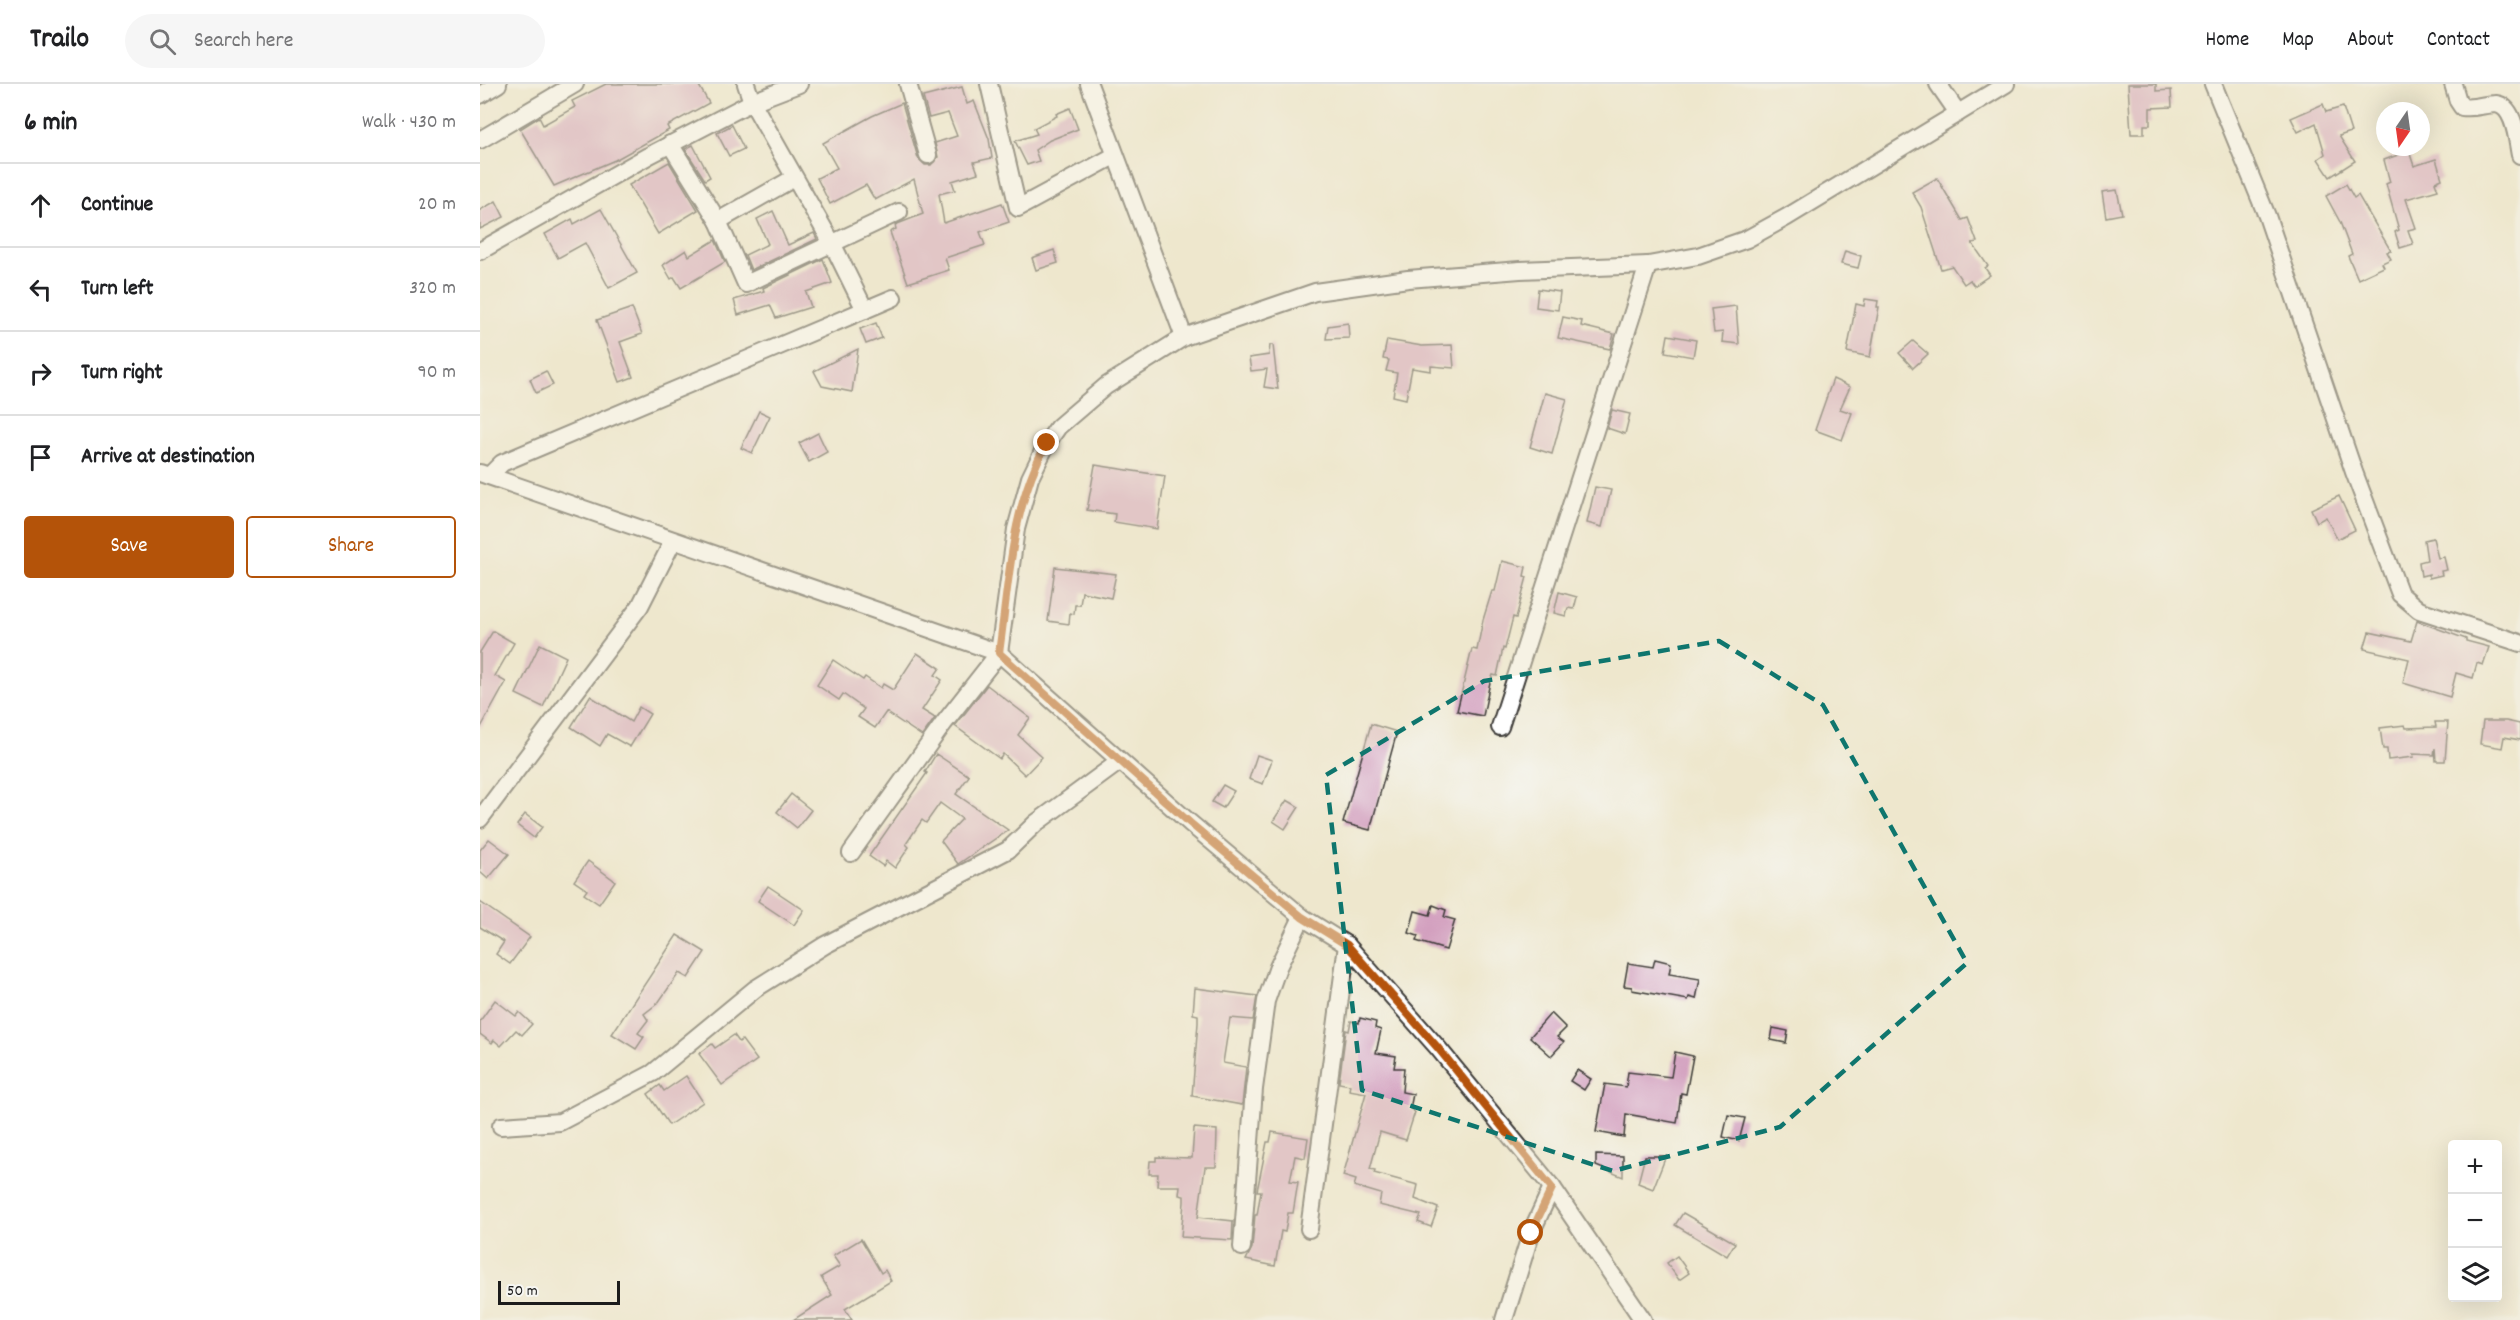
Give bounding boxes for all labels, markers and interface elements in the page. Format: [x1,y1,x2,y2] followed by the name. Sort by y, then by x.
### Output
[125,14,545,68] search box
[30,21,89,61] text: Trailo
[146,25,179,58] icon: search
[194,26,293,57] text: Search here
[2205,26,2249,56] text: Home
[2282,26,2314,56] text: Map
[2347,26,2394,56] text: About
[2427,26,2490,56] text: Contact
[2376,102,2430,156] north arrow
[24,105,77,142] text: 6 min
[362,109,456,137] text: Walk · 430 m
[24,189,57,222] icon: ahead
[81,190,153,221] text: Continue
[418,191,456,219] text: 20 m
[24,273,57,306] icon: left
[81,274,153,305] text: Turn left
[409,275,456,303] text: 320 m
[24,357,57,390] icon: right
[81,358,163,389] text: Turn right
[418,359,456,387] text: 90 m
[1033,429,1059,455] route end
[24,441,57,474] icon: arrive
[81,442,255,473] text: Arrive at destination
[24,516,234,578] button: Save
[246,516,456,578] button: Share
[2448,1140,2502,1302] map controls
[2448,1140,2502,1194] button: +
[2448,1194,2502,1248] button: −
[1517,1219,1543,1245] route start
[2448,1248,2502,1302] button: layers
[498,1278,620,1306] scale bar
[507,1280,538,1303] text: 50 m

